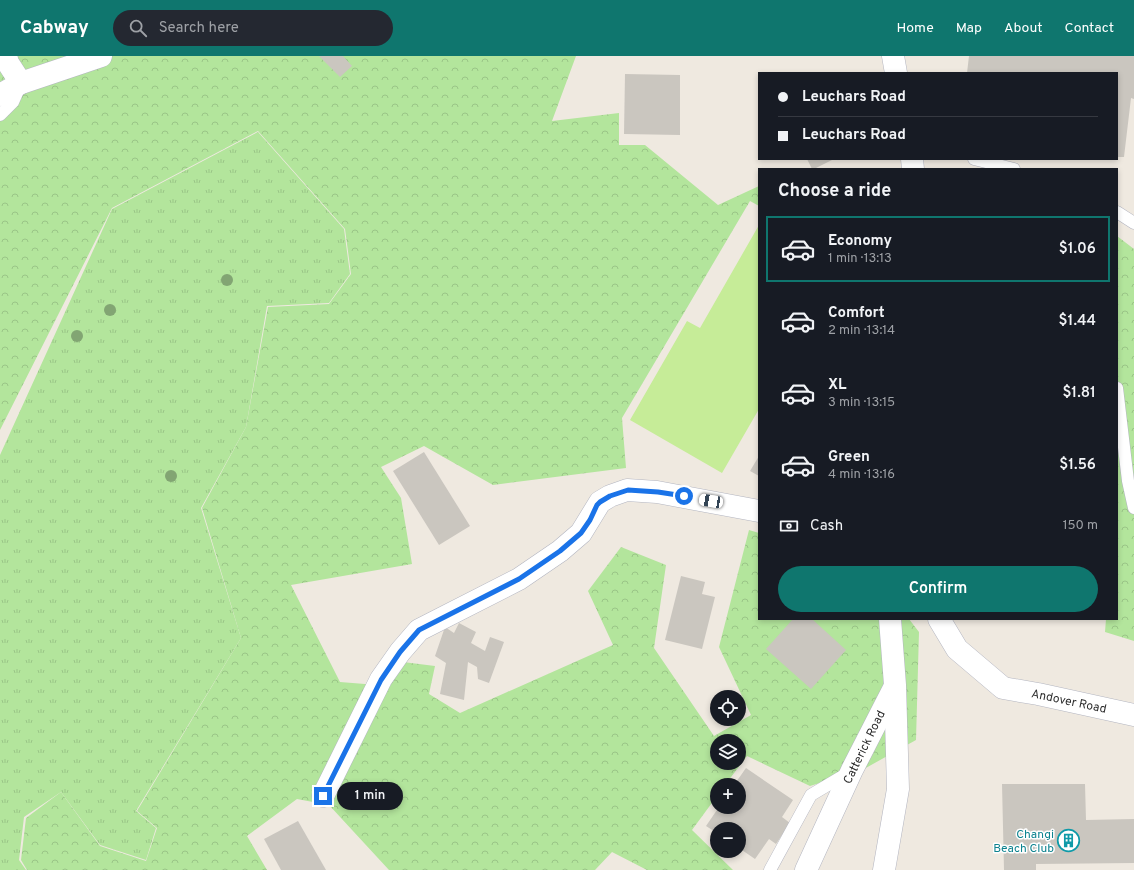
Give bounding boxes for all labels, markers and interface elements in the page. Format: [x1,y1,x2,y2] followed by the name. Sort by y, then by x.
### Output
[113,10,393,46] search box
[20,16,89,40] text: Cabway
[127,17,149,39] icon: search
[159,19,239,38] text: Search here
[897,20,934,37] text: Home
[956,20,982,37] text: Map
[1004,20,1043,37] text: About
[1065,20,1114,37] text: Contact
[802,88,906,107] text: Leuchars Road
[802,126,906,145] text: Leuchars Road
[778,180,891,203] text: Choose a ride
[780,231,816,267] icon: car
[828,232,892,251] text: Economy
[1059,240,1096,259] text: $1.06
[828,251,892,267] text: 1 min · 13:13
[780,303,816,339] icon: car
[828,304,885,323] text: Comfort
[1059,312,1096,331] text: $1.44
[828,323,895,339] text: 2 min · 13:14
[780,375,816,411] icon: car
[828,376,846,395] text: XL
[1062,384,1096,403] text: $1.81
[828,395,895,411] text: 3 min · 13:15
[780,447,816,483] icon: car
[828,448,870,467] text: Green
[1059,456,1096,475] text: $1.56
[828,467,895,483] text: 4 min · 13:16
[675,487,693,505] route start
[698,493,724,509] car
[778,515,800,537] icon: cash
[810,517,843,536] text: Cash
[1063,518,1098,534] text: 150 m
[778,566,1098,612] button: Confirm
[1030,686,1108,718] street label: Andover Road
[710,690,746,858] map controls
[710,690,746,726] button: locate
[840,708,890,787] street label: Catterick Road
[710,734,746,770] button: layers
[710,778,746,814] button: +
[337,782,403,810] callout: 1 min
[314,787,332,805] route end
[355,788,385,804] text: 1 min
[710,822,746,858] button: −
[993,827,1054,857] place label: Changi Beach Club
[1056,828,1082,854] building icon: Changi Beach Club

